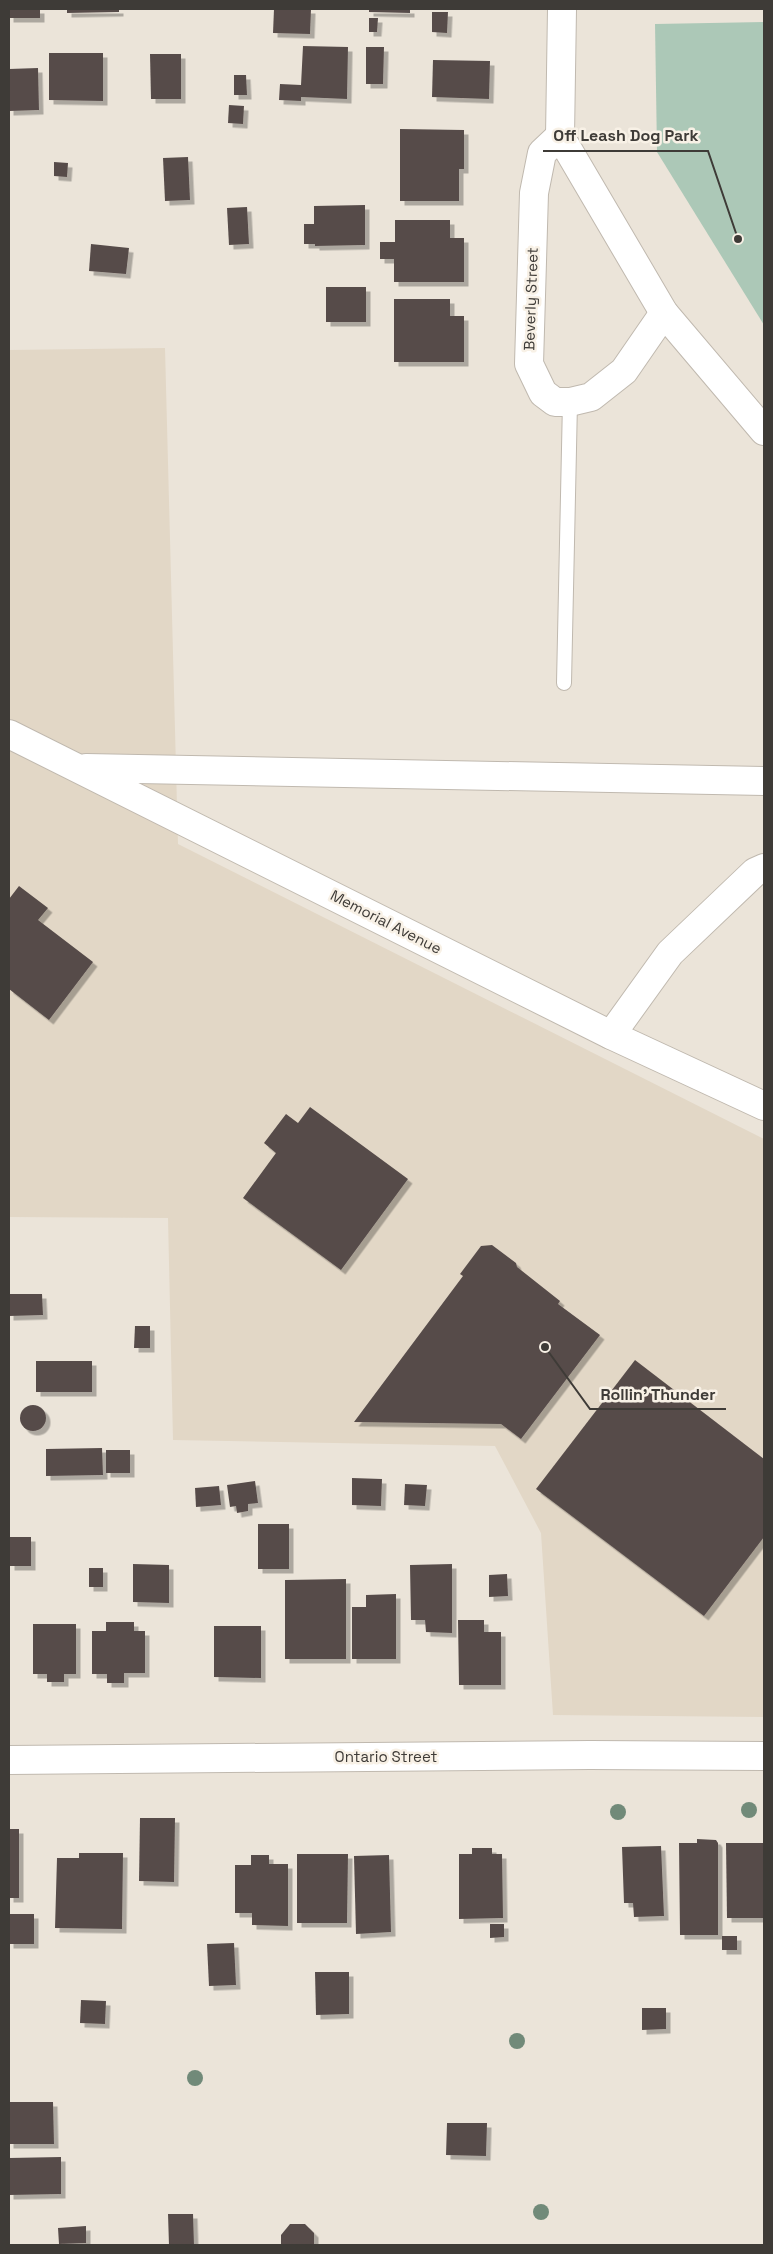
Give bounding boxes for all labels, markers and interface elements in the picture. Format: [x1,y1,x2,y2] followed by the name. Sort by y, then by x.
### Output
[543,120,708,151] callout: Off Leash Dog Park
[553,125,699,146] text: Off Leash Dog Park
[519,247,542,351] street label: Beverly Street
[327,885,445,958] street label: Memorial Avenue
[590,1378,726,1409] callout: Rollin’ Thunder
[600,1384,716,1405] text: Rollin’ Thunder
[335,1747,437,1766] street label: Ontario Street

